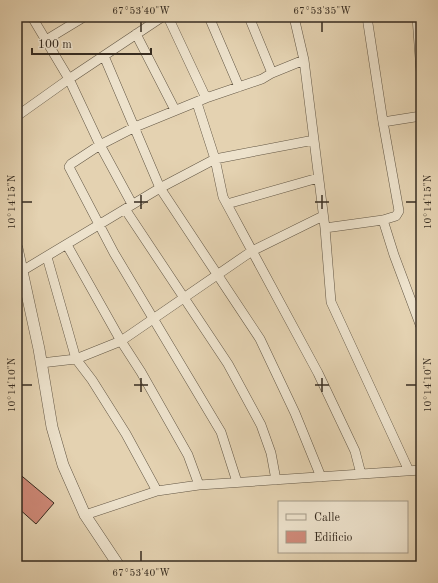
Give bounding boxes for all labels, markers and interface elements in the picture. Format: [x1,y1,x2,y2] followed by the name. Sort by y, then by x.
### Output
[112,6,170,16] text: 67°53'40"W
[293,6,351,16] text: 67°53'35"W
[32,30,151,56] scale bar
[38,39,72,51] text: 100 m
[7,174,17,229] text: 10°14'15"N
[423,174,433,229] text: 10°14'15"N
[7,357,17,412] text: 10°14'10"N
[423,357,433,412] text: 10°14'10"N
[278,501,408,553] legend
[314,512,340,524] text: Calle
[314,532,353,544] text: Edificio
[112,568,170,578] text: 67°53'40"W

